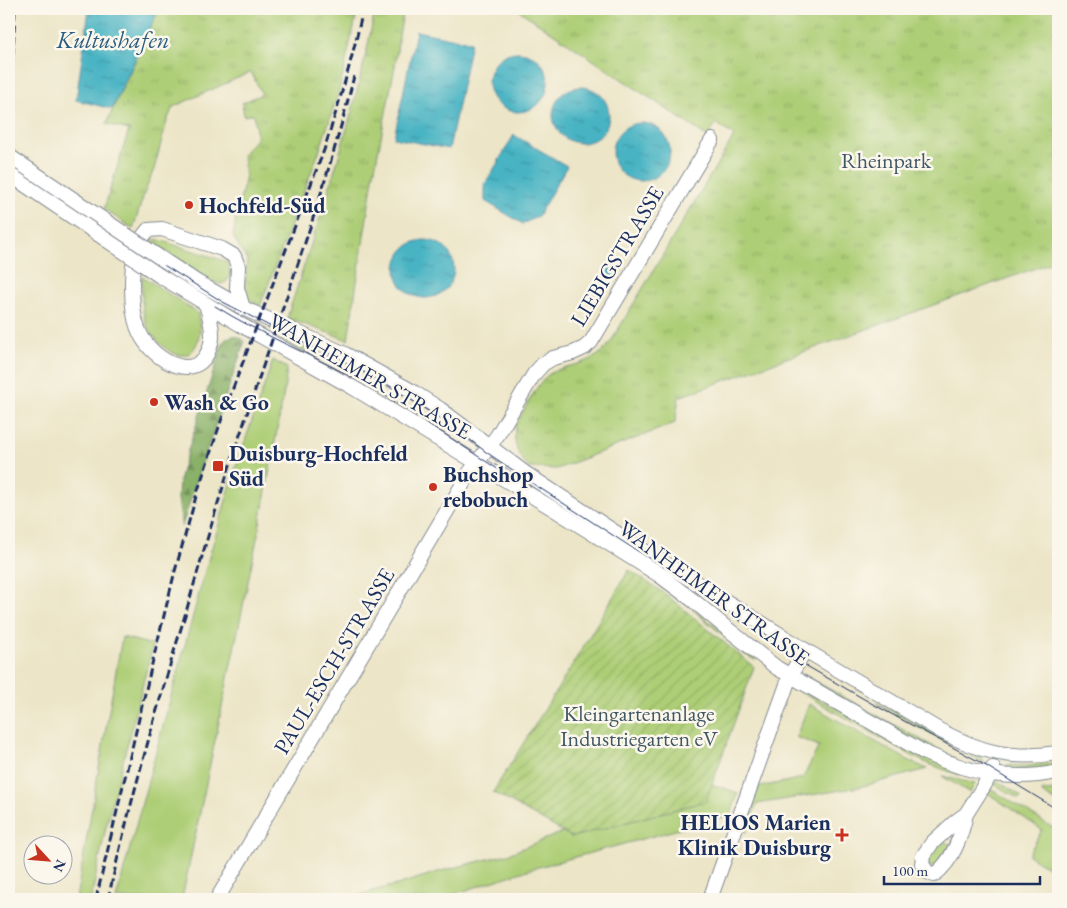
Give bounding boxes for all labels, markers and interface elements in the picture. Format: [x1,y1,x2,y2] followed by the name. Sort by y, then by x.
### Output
[56,24,169,55] water label: Kultushafen
[841,146,932,175] park label: Rheinpark
[564,180,670,332] street label: LIEBIGSTRASSE
[199,191,326,220] place label: Hochfeld-Süd
[183,199,195,211] marker: Hochfeld-Süd
[263,306,477,446] street label: WANHEIMER STRASSE
[164,388,269,417] place label: Wash & Go
[148,396,160,408] marker: Wash & Go
[229,439,408,493] place label: Duisburg-Hochfeld Süd
[211,459,225,473] marker: Duisburg-Hochfeld Süd
[443,460,533,514] place label: Buchshop rebobuch
[427,481,439,493] marker: Buchshop rebobuch
[613,514,815,672] street label: WANHEIMER STRASSE
[267,563,401,759] street label: PAUL-ESCH-STRASSE
[560,699,718,753] park label: Kleingartenanlage Industriegarten eV
[678,808,832,862] place label: HELIOS Marien Klinik Duisburg
[835,828,849,842] marker: HELIOS Marien Klinik Duisburg
[22,836,72,886] north arrow
[884,853,1041,885] scale bar
[49,857,70,875] text: N
[892,861,929,880] text: 100 m

